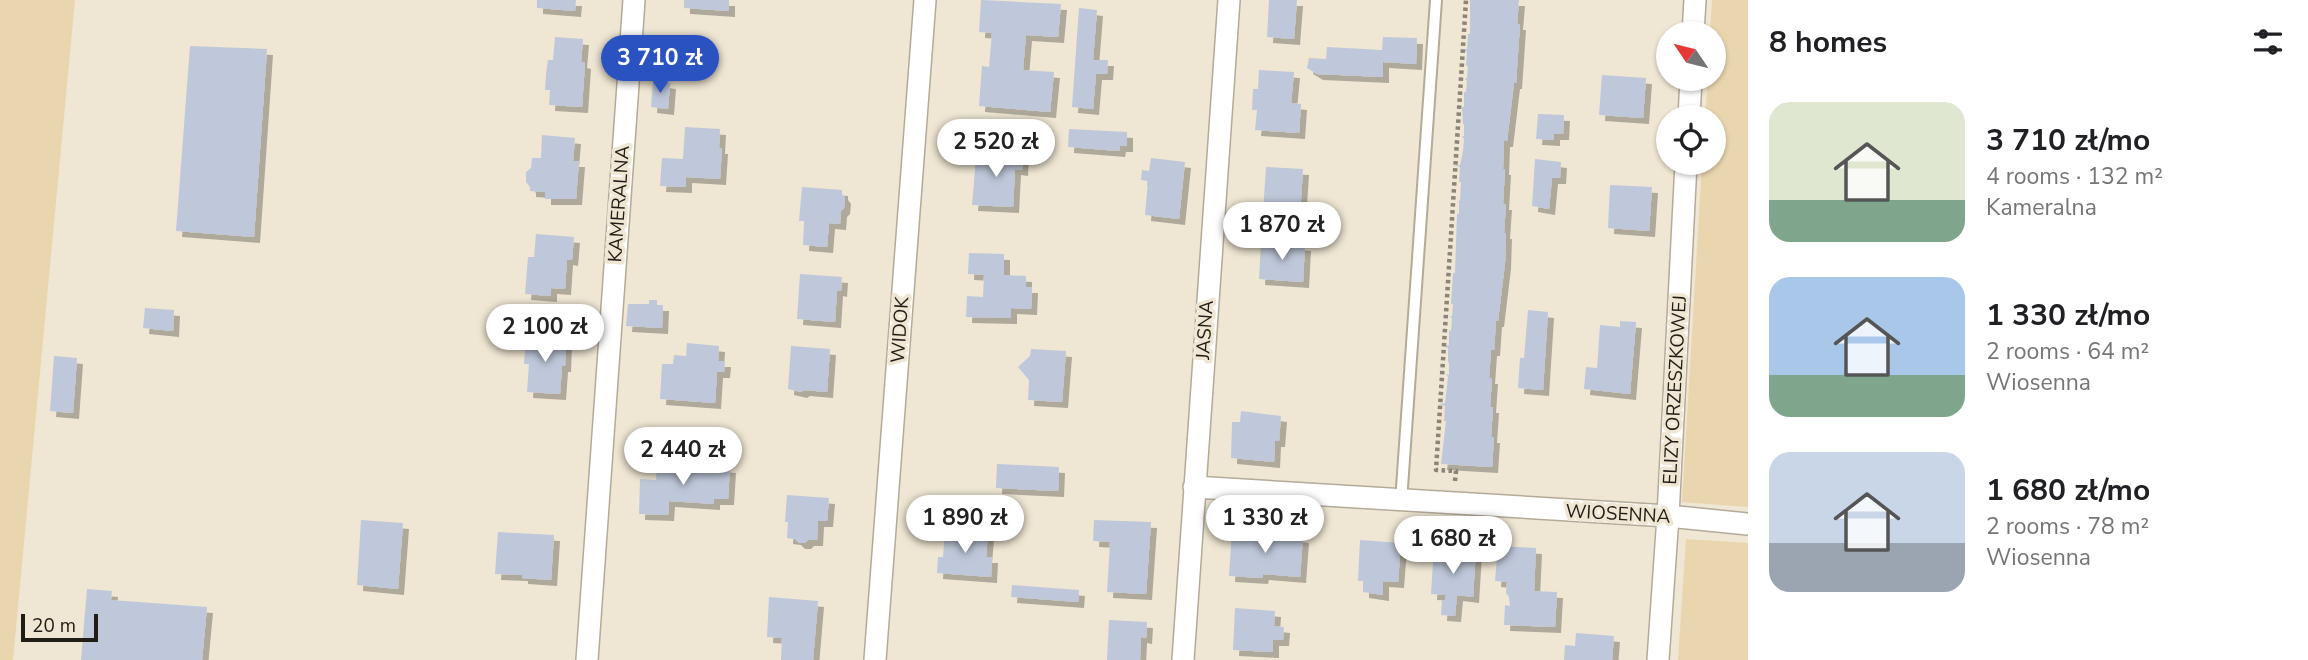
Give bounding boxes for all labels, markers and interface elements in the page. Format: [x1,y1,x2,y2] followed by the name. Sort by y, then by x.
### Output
[1656,21,1726,91] north arrow
[1656,21,1726,175] map controls
[1769,22,1887,63] text: 8 homes
[2249,23,2287,61] icon: filters
[588,36,732,95] pin: 3 710 zł
[617,42,703,73] text: 3 710 zł
[1656,105,1726,175] button: locate
[924,120,1068,179] pin: 2 520 zł
[1986,120,2150,161] text: 3 710 zł/mo
[953,126,1039,157] text: 2 520 zł
[1825,130,1909,214] icon: home
[602,145,636,263] street label: KAMERALNA
[1986,161,2163,192] text: 4 rooms · 132 m²
[1986,192,2097,223] text: Kameralna
[1210,202,1354,262] pin: 1 870 zł
[1239,209,1325,240] text: 1 870 zł
[885,295,915,364] street label: WIDOK
[1657,295,1693,485] street label: ELIZY ORZESZKOWEJ
[1986,295,2150,336] text: 1 330 zł/mo
[1190,299,1220,362] street label: JASNA
[473,304,617,364] pin: 2 100 zł
[1825,305,1909,389] icon: home
[502,311,588,342] text: 2 100 zł
[1986,336,2149,367] text: 2 rooms · 64 m²
[1986,367,2091,398] text: Wiosenna
[611,428,755,487] pin: 2 440 zł
[640,434,726,465] text: 2 440 zł
[1986,470,2150,511] text: 1 680 zł/mo
[1825,480,1909,564] icon: home
[893,496,1037,555] pin: 1 890 zł
[1193,496,1337,555] pin: 1 330 zł
[1565,498,1671,530] street label: WIOSENNA
[922,502,1008,533] text: 1 890 zł
[1222,502,1308,533] text: 1 330 zł
[1986,511,2149,542] text: 2 rooms · 78 m²
[1381,516,1525,576] pin: 1 680 zł
[1410,523,1496,554] text: 1 680 zł
[1986,542,2091,573] text: Wiosenna
[21,611,98,643] scale bar
[32,613,76,639] text: 20 m

